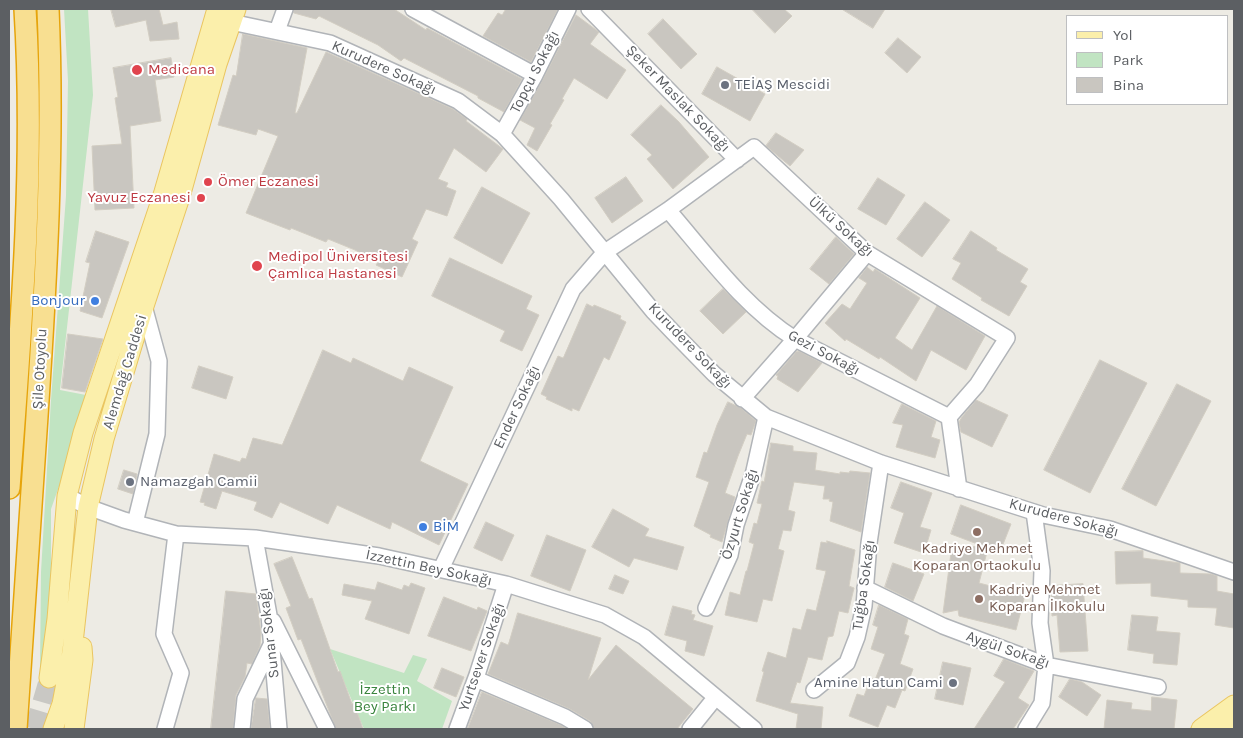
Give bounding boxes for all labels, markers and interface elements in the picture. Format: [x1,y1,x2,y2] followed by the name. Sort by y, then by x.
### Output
[1066,15,1228,105] legend
[1113,26,1133,44] text: Yol
[506,28,564,116] street label: Topçu Sokağı
[329,37,439,99] street label: Kurudere Sokağı
[622,42,734,156] street label: Şeker Maslak Sokağı
[1113,51,1143,69] text: Park
[148,61,215,79] place label: Medicana
[130,63,144,77] marker: Medicana
[735,76,830,94] place label: TEİAŞ Mescidi
[1113,76,1144,94] text: Bina
[719,79,731,91] marker: TEİAŞ Mescidi
[218,173,319,191] place label: Ömer Eczanesi
[202,176,214,188] marker: Ömer Eczanesi
[87,189,191,207] place label: Yavuz Eczanesi
[195,192,207,204] marker: Yavuz Eczanesi
[805,193,877,261] street label: Ülkü Sokağı
[268,248,409,283] place label: Medipol Üniversitesi Çamlıca Hastanesi
[250,259,264,273] marker: Medipol Üniversitesi Çamlıca Hastanesi
[31,292,85,310] place label: Bonjour
[89,295,101,307] marker: Bonjour
[644,299,736,393] street label: Kurudere Sokağı
[99,312,151,432] street label: Alemdağ Caddesi
[785,326,863,380] street label: Gezi Sokağı
[29,328,51,410] street label: Şile Otoyolu
[490,362,544,452] street label: Ender Sokağı
[718,466,762,562] street label: Özyurt Sokağı
[140,473,258,491] place label: Namazgah Camii
[124,476,136,488] marker: Namazgah Camii
[1007,495,1121,541] street label: Kurudere Sokağı
[433,518,459,536] place label: BİM
[417,521,429,533] marker: BİM
[971,526,983,538] marker: Kadriye Mehmet Koparan Ortaokulu
[849,538,879,632] street label: Tuğba Sokağı
[913,540,1041,575] place label: Kadriye Mehmet Koparan Ortaokulu
[364,546,494,590] street label: İzzettin Bey Sokağı
[989,581,1105,616] place label: Kadriye Mehmet Koparan İlkokulu
[255,587,283,679] street label: Sunar Sokağı
[973,593,985,605] marker: Kadriye Mehmet Koparan İlkokulu
[455,600,509,714] street label: Yurtsever Sokağı
[964,627,1052,673] street label: Aygül Sokağı
[814,674,943,692] place label: Amine Hatun Cami
[947,677,959,689] marker: Amine Hatun Cami
[354,681,416,716] park label: İzzettin Bey Parkı

